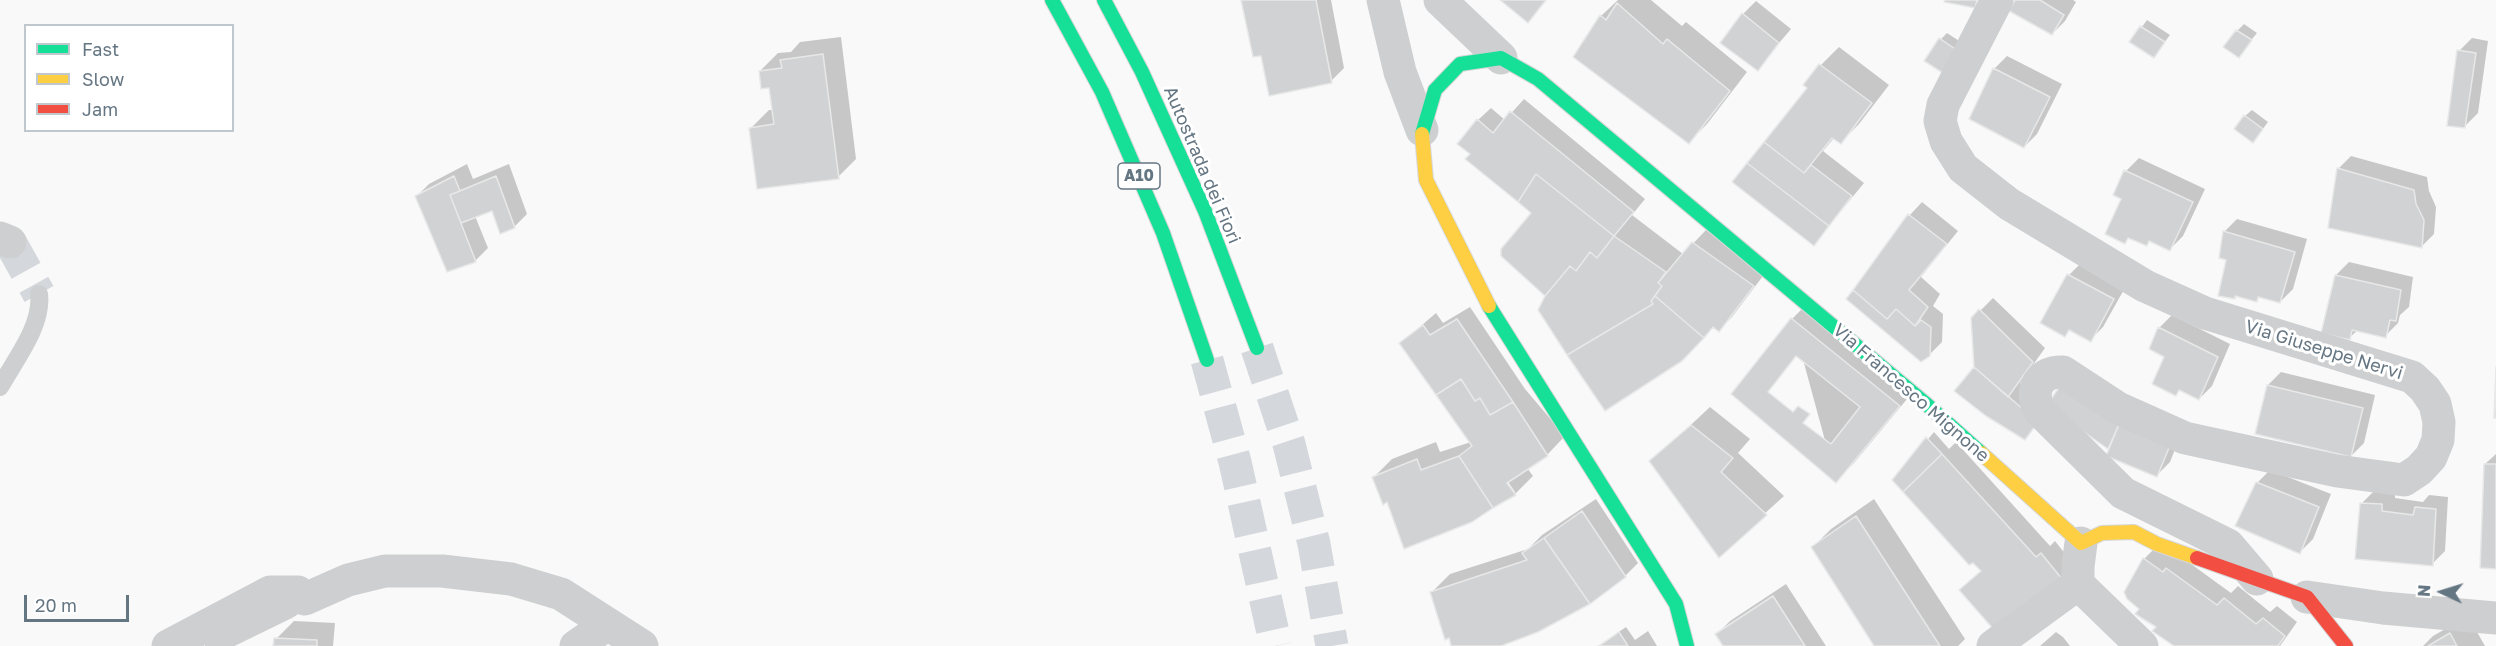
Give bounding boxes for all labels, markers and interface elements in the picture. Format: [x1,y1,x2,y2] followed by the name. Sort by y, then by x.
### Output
[24,24,234,132] legend
[82,38,119,60] text: Fast
[82,68,124,90] text: Slow
[1159,83,1245,247] street label: Autostrada dei Fiori
[82,98,118,120] text: Jam
[1118,163,1160,189] road number: A10
[2243,316,2405,384] street label: Via Giuseppe Nervi
[1828,319,1994,467] street label: Via Francesco Mignone
[2412,562,2472,622] north arrow
[27,583,132,621] scale bar
[2414,584,2434,598] text: N
[35,594,77,616] text: 20 m

